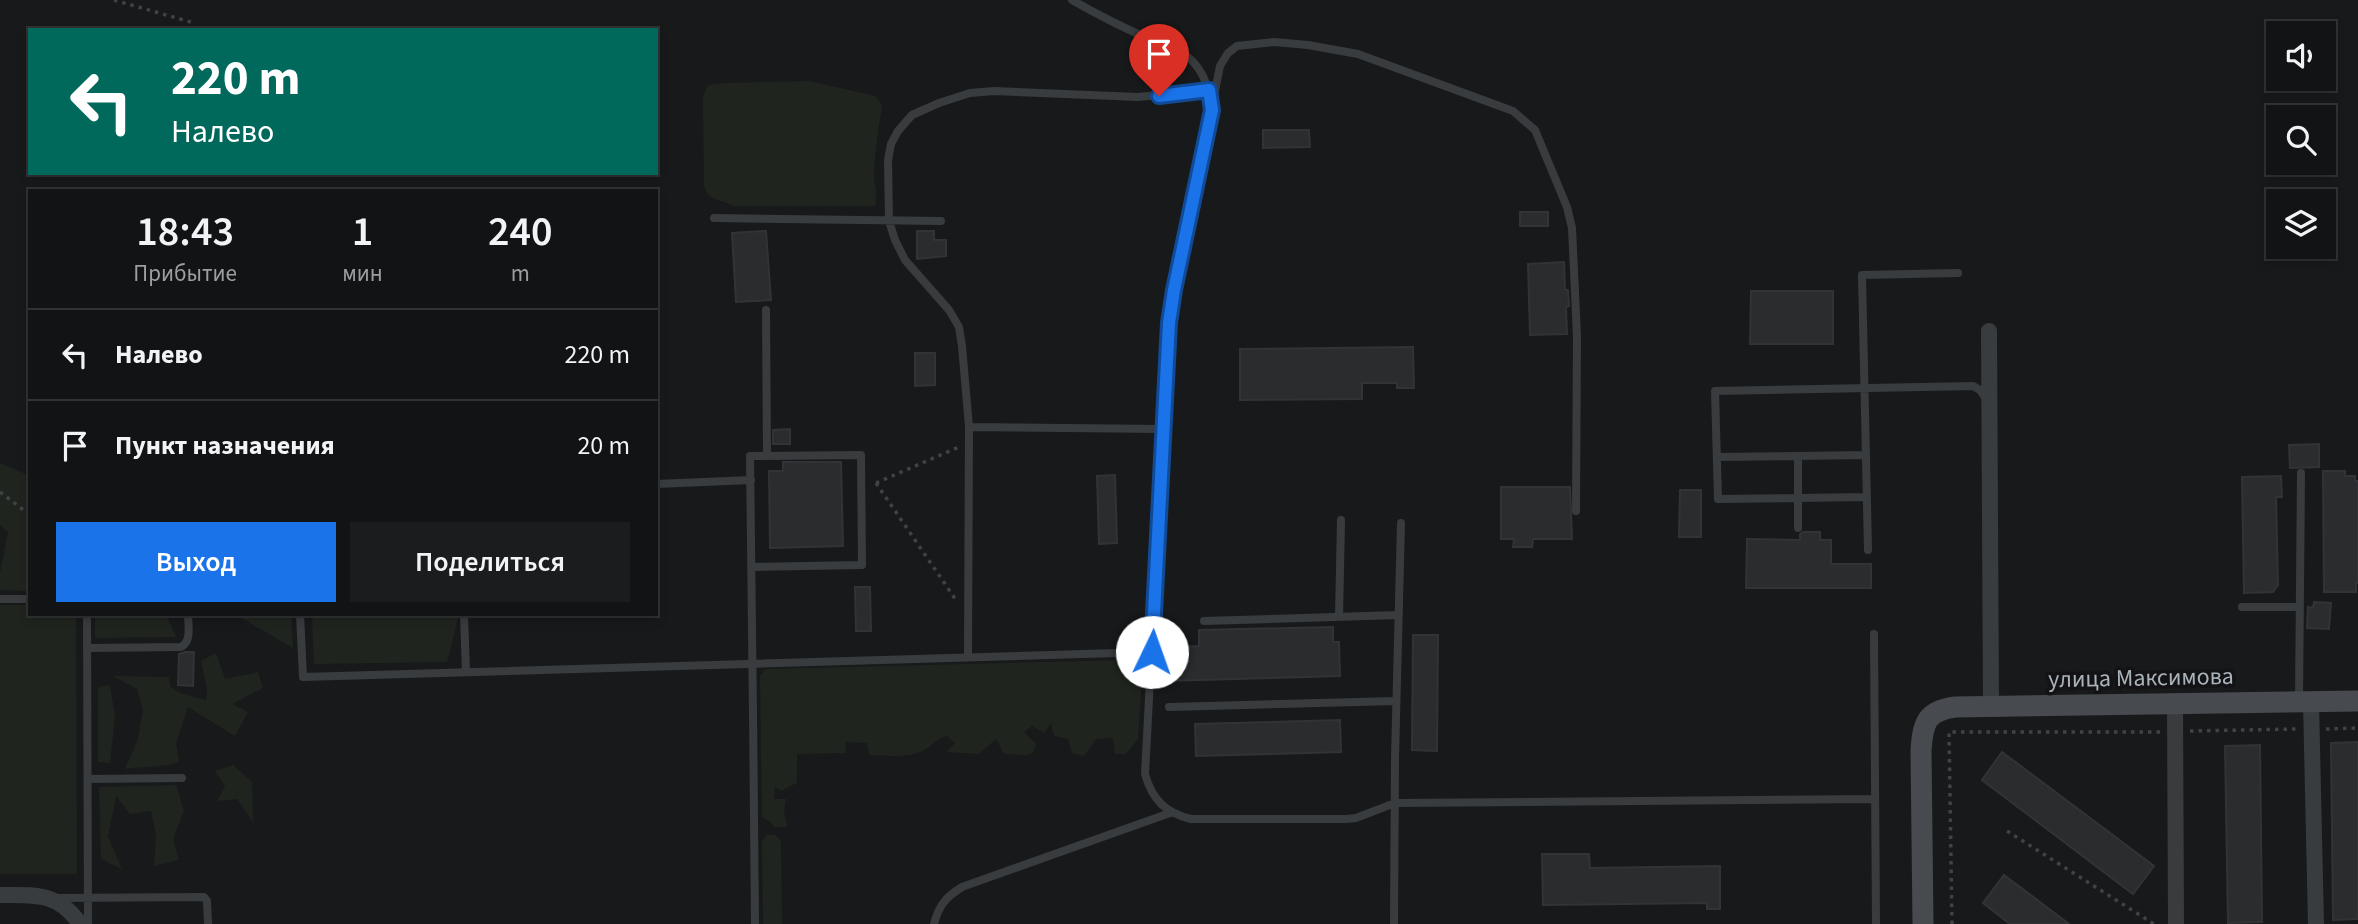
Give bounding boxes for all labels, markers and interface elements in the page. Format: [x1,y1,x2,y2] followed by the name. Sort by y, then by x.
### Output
[2266,21,2336,259] map controls
[2266,21,2336,91] button: sound
[1129,24,1189,96] pin
[1140,35,1178,73] icon: arrive
[171,44,300,114] text: 220 m
[56,56,147,147] icon: left
[2266,105,2336,175] button: search
[171,109,274,155] text: Налево
[2266,189,2336,259] button: layers
[136,202,234,262] text: 18:43
[352,202,373,262] text: 1
[488,202,553,262] text: 240
[133,257,237,290] text: Прибытие
[342,257,383,290] text: мин
[511,257,530,290] text: m
[56,336,94,374] icon: left
[115,336,203,373] text: Налево
[564,336,630,373] text: 220 m
[56,427,94,465] icon: arrive
[115,427,335,464] text: Пункт назначения
[577,427,630,464] text: 20 m
[56,522,336,602] button: Выход
[350,522,630,602] button: Поделиться
[1115,615,1189,689] position arrow
[2048,659,2234,697] street label: улица Максимова

